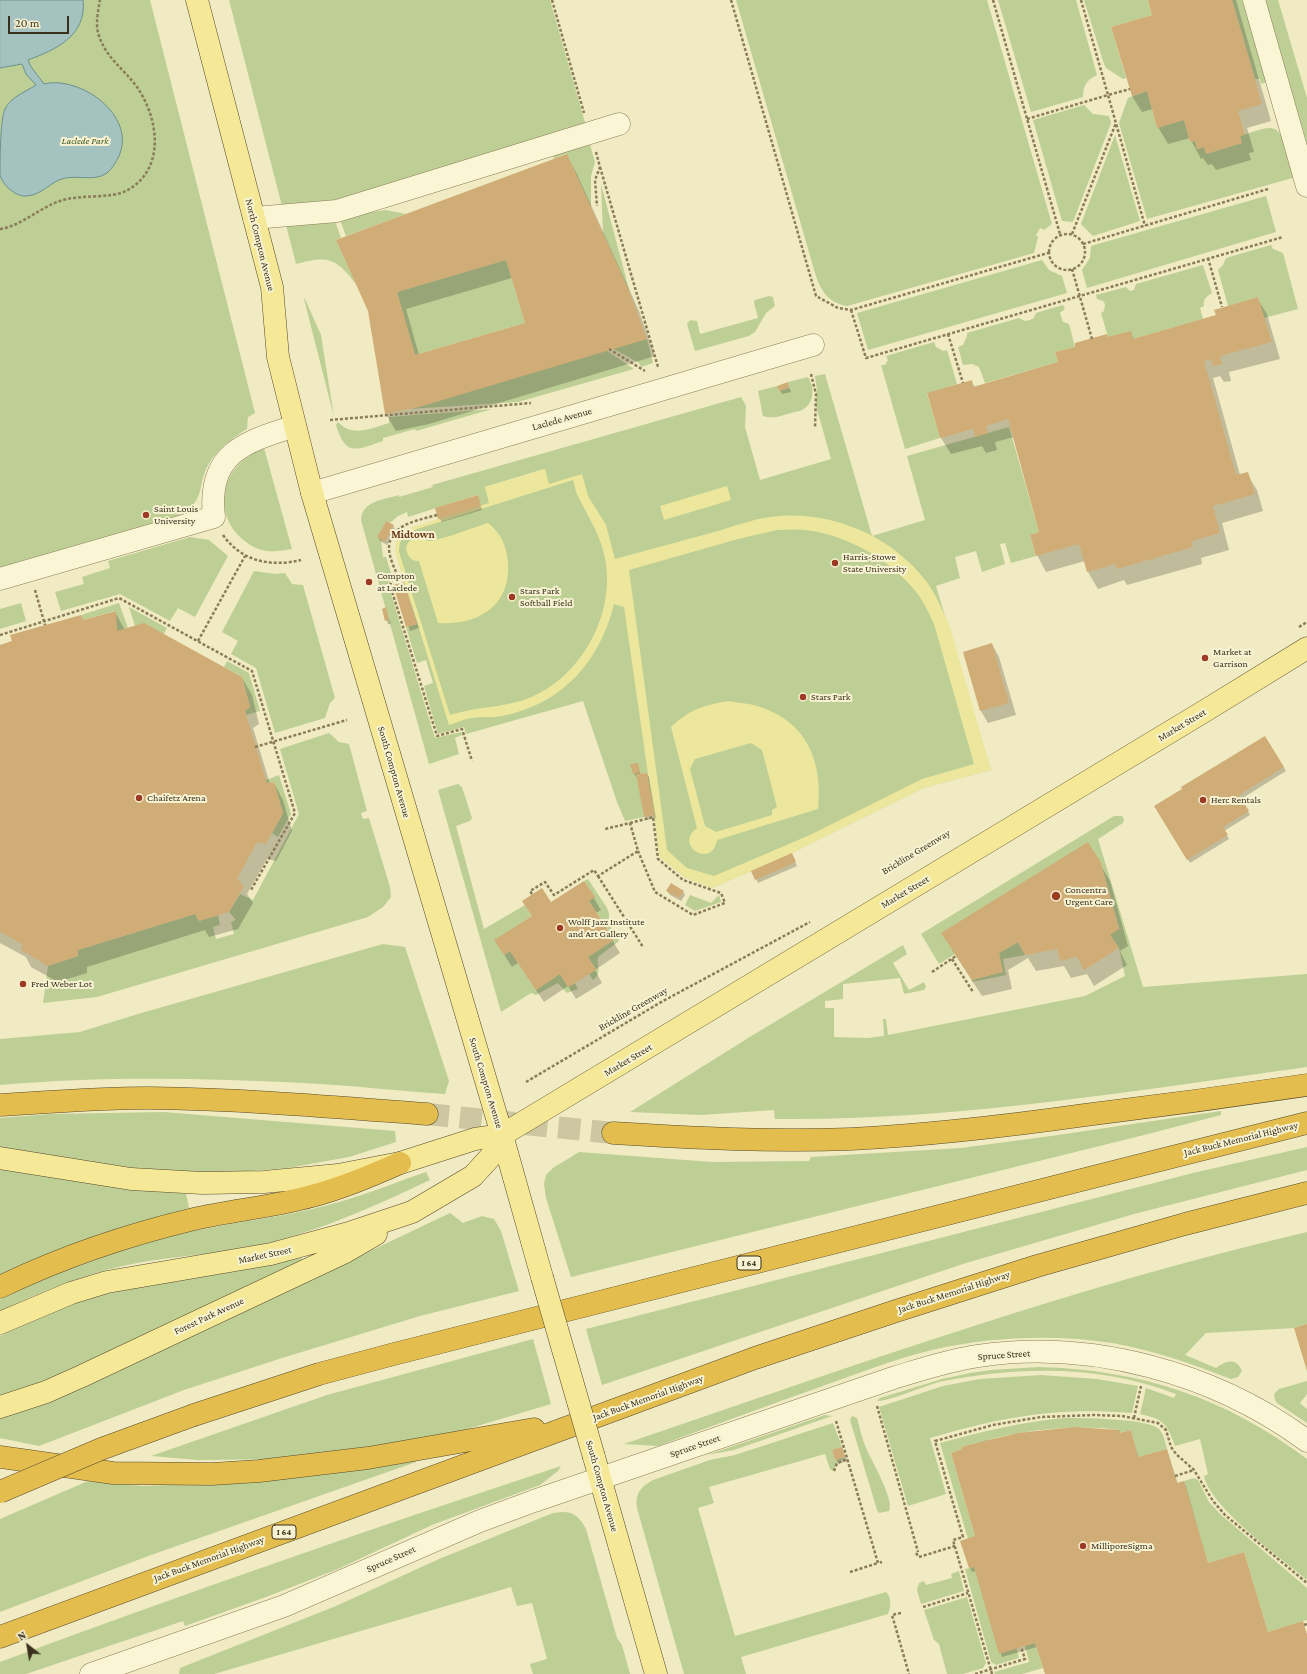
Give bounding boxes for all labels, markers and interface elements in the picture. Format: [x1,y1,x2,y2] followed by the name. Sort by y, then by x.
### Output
[10,8,71,34] scale bar
[15,16,39,30] text: 20 m
[61,135,109,147] park label: Laclede Park
[243,198,277,292] street label: North Compton Avenue
[531,405,593,433] street label: Laclede Avenue
[154,503,198,526] place label: Saint Louis University
[141,510,151,520] marker: Saint Louis University
[391,528,435,542] district label: Midtown
[843,551,906,574] place label: Harris-Stowe State University
[830,558,840,568] marker: Harris-Stowe State University
[377,570,417,594] place label: Compton at Laclede
[364,577,374,587] marker: Compton at Laclede
[520,585,573,608] place label: Stars Park Softball Field
[507,592,517,602] marker: Stars Park Softball Field
[1213,646,1252,670] place label: Market at Garrison
[1200,653,1210,663] marker: Market at Garrison
[811,691,851,703] place label: Stars Park
[798,692,808,702] marker: Stars Park
[1156,706,1208,744] street label: Market Street
[375,725,413,819] street label: South Compton Avenue
[147,792,206,804] place label: Chaifetz Arena
[134,793,144,803] marker: Chaifetz Arena
[1211,794,1261,806] place label: Herc Rentals
[1198,795,1208,805] marker: Herc Rentals
[880,827,952,877] street label: Brickline Greenway
[879,873,931,911] street label: Market Street
[1065,884,1113,908] place label: Concentra Urgent Care
[1050,890,1062,902] marker: Concentra Urgent Care
[568,916,645,940] place label: Wolff Jazz Institute and Art Gallery
[555,923,565,933] marker: Wolff Jazz Institute and Art Gallery
[31,978,92,990] place label: Fred Weber Lot
[18,979,28,989] marker: Fred Weber Lot
[596,984,670,1034] street label: Brickline Greenway
[466,1036,506,1130] street label: South Compton Avenue
[602,1041,654,1079] street label: Market Street
[1183,1119,1299,1159] street label: Jack Buck Memorial Highway
[237,1244,293,1266] street label: Market Street
[737,1256,761,1270] road number: I 64
[897,1268,1011,1316] street label: Jack Buck Memorial Highway
[172,1295,246,1337] street label: Forest Park Avenue
[977,1347,1031,1363] street label: Spruce Street
[591,1372,705,1424] street label: Jack Buck Memorial Highway
[668,1432,722,1460] street label: Spruce Street
[583,1439,621,1533] street label: South Compton Avenue
[272,1525,296,1539] road number: I 64
[152,1533,266,1585] street label: Jack Buck Memorial Highway
[1091,1540,1153,1552] place label: MilliporeSigma
[1078,1541,1088,1551] marker: MilliporeSigma
[365,1543,417,1575] street label: Spruce Street
[8,1626,48,1666] north arrow
[16,1629,28,1643] text: N

